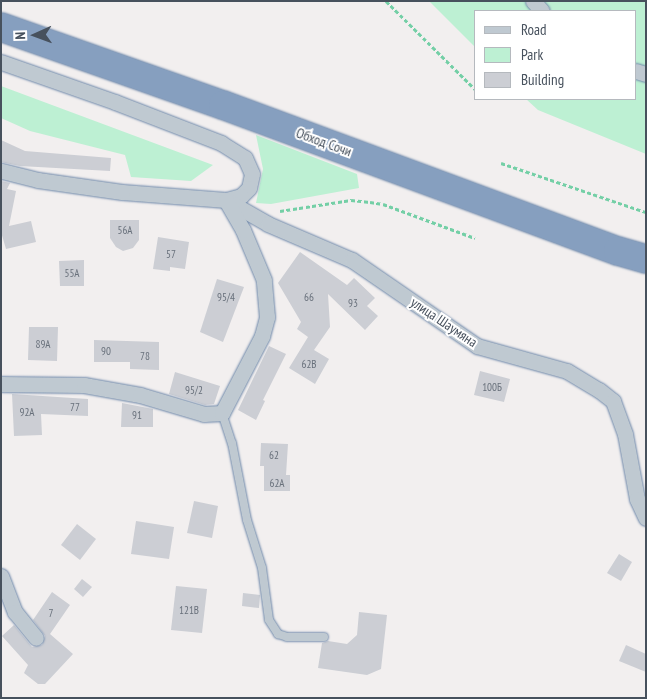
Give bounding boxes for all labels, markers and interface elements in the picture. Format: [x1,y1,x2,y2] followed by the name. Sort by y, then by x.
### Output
[10,10,60,60] north arrow
[474,10,637,100] legend
[521,20,547,39] text: Road
[11,31,29,40] text: N
[521,45,543,64] text: Park
[521,70,564,89] text: Building
[294,124,354,160] street label: Обход Сочи
[117,223,133,237] house number: 56А
[166,247,176,261] house number: 57
[64,266,80,280] house number: 55А
[217,290,235,304] house number: 95/4
[304,290,314,304] house number: 66
[407,294,481,350] street label: улица Шаумяна
[348,296,358,310] house number: 93
[35,337,51,351] house number: 89А
[101,344,111,358] house number: 90
[140,349,150,363] house number: 78
[301,357,317,371] house number: 62В
[482,380,502,394] house number: 100Б
[185,383,203,397] house number: 95/2
[70,400,80,414] house number: 77
[19,405,35,419] house number: 92А
[132,408,142,422] house number: 91
[269,448,279,462] house number: 62
[269,476,285,490] house number: 62А
[179,603,199,617] house number: 121В
[49,606,53,620] house number: 7

